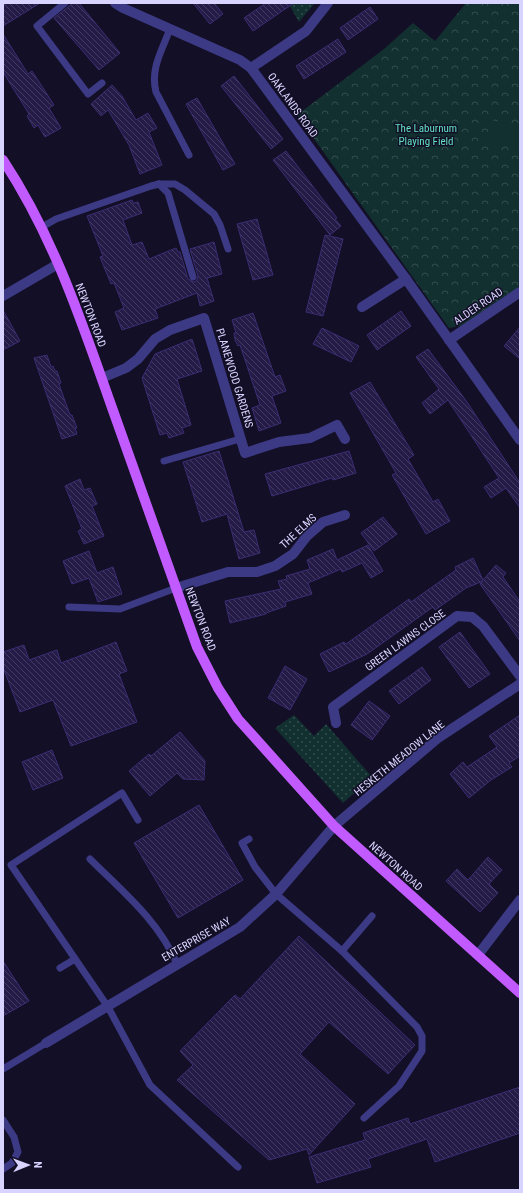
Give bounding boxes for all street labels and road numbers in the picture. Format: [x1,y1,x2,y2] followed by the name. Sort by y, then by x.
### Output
[265,70,320,140] street label: OAKLANDS ROAD
[72,281,109,349] street label: NEWTON ROAD
[451,285,505,328] street label: ALDER ROAD
[213,327,256,430] street label: PLANEWOOD GARDENS
[277,511,320,552] street label: THE ELMS
[182,585,219,653] street label: NEWTON ROAD
[363,607,448,674] street label: GREEN LAWNS CLOSE
[352,718,448,799] street label: HESKETH MEADOW LANE
[366,839,425,894] street label: NEWTON ROAD
[160,914,233,964] street label: ENTERPRISE WAY

